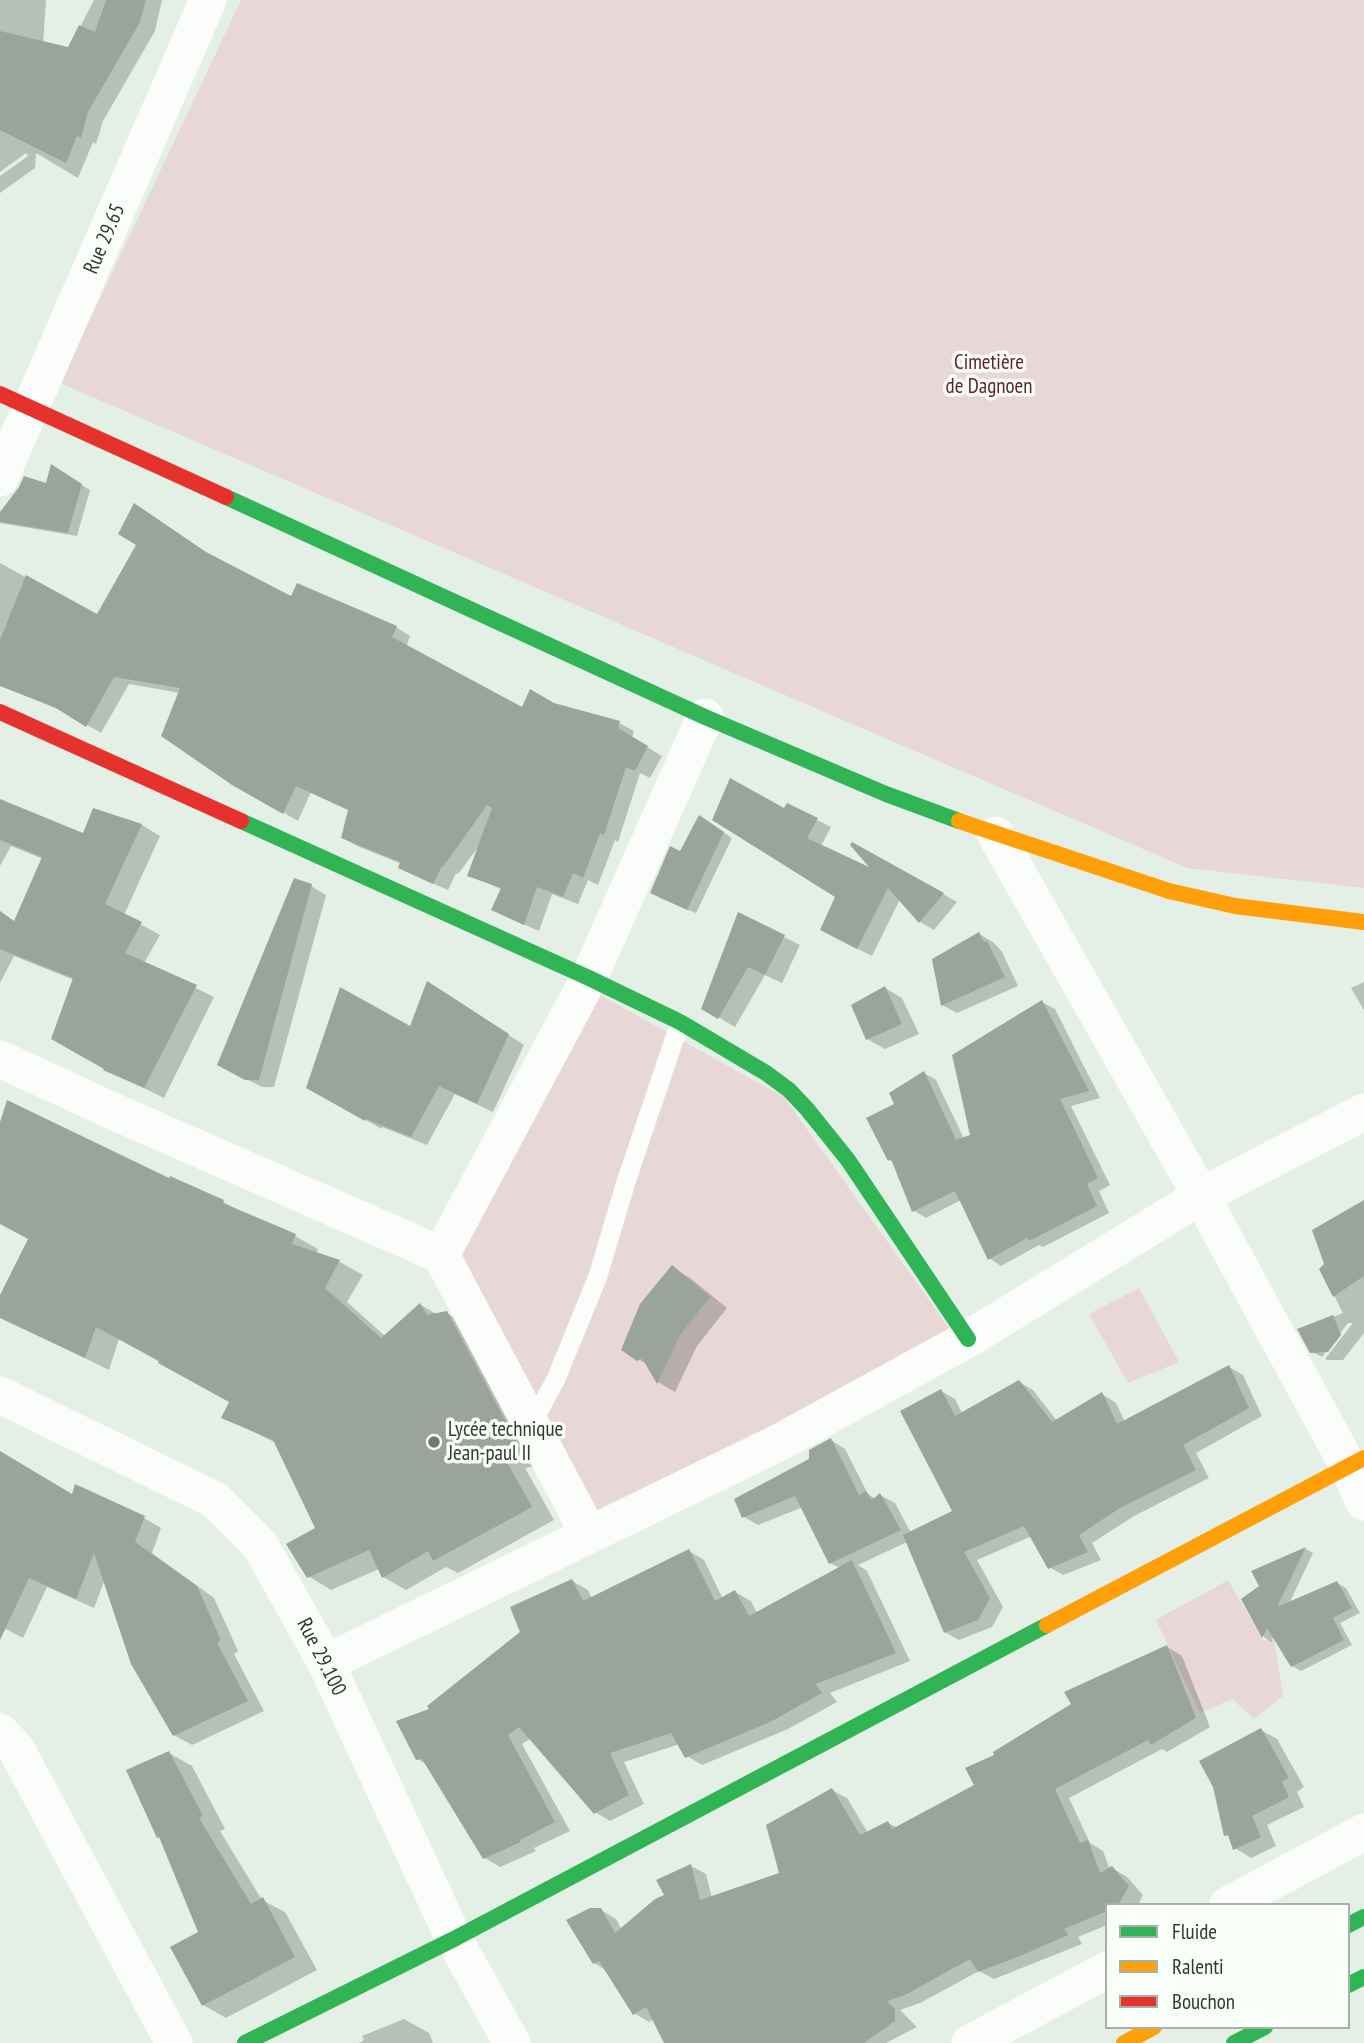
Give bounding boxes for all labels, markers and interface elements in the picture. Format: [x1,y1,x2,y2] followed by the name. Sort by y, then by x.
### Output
[79,200,131,278] street label: Rue 29.65
[946,350,1032,400] park label: Cimetière de Dagnoen
[448,1417,563,1467] place label: Lycée technique Jean-paul II
[426,1434,442,1450] marker: Lycée technique Jean-paul II
[291,1614,351,1700] street label: Rue 29.100
[1105,1903,1350,2029] legend
[1172,1918,1217,1945] text: Fluide
[1172,1953,1224,1980] text: Ralenti
[1172,1988,1235,2015] text: Bouchon

